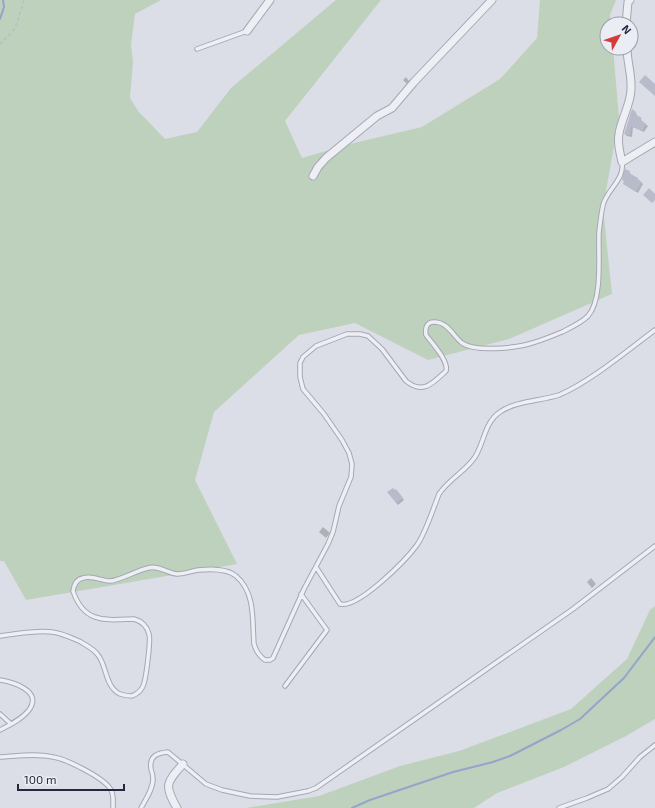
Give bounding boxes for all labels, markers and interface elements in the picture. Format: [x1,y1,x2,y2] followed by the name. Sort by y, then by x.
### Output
[599,16,639,56] north arrow
[620,22,635,37] text: N
[18,766,124,792] scale bar
[24,772,56,786] text: 100 m

